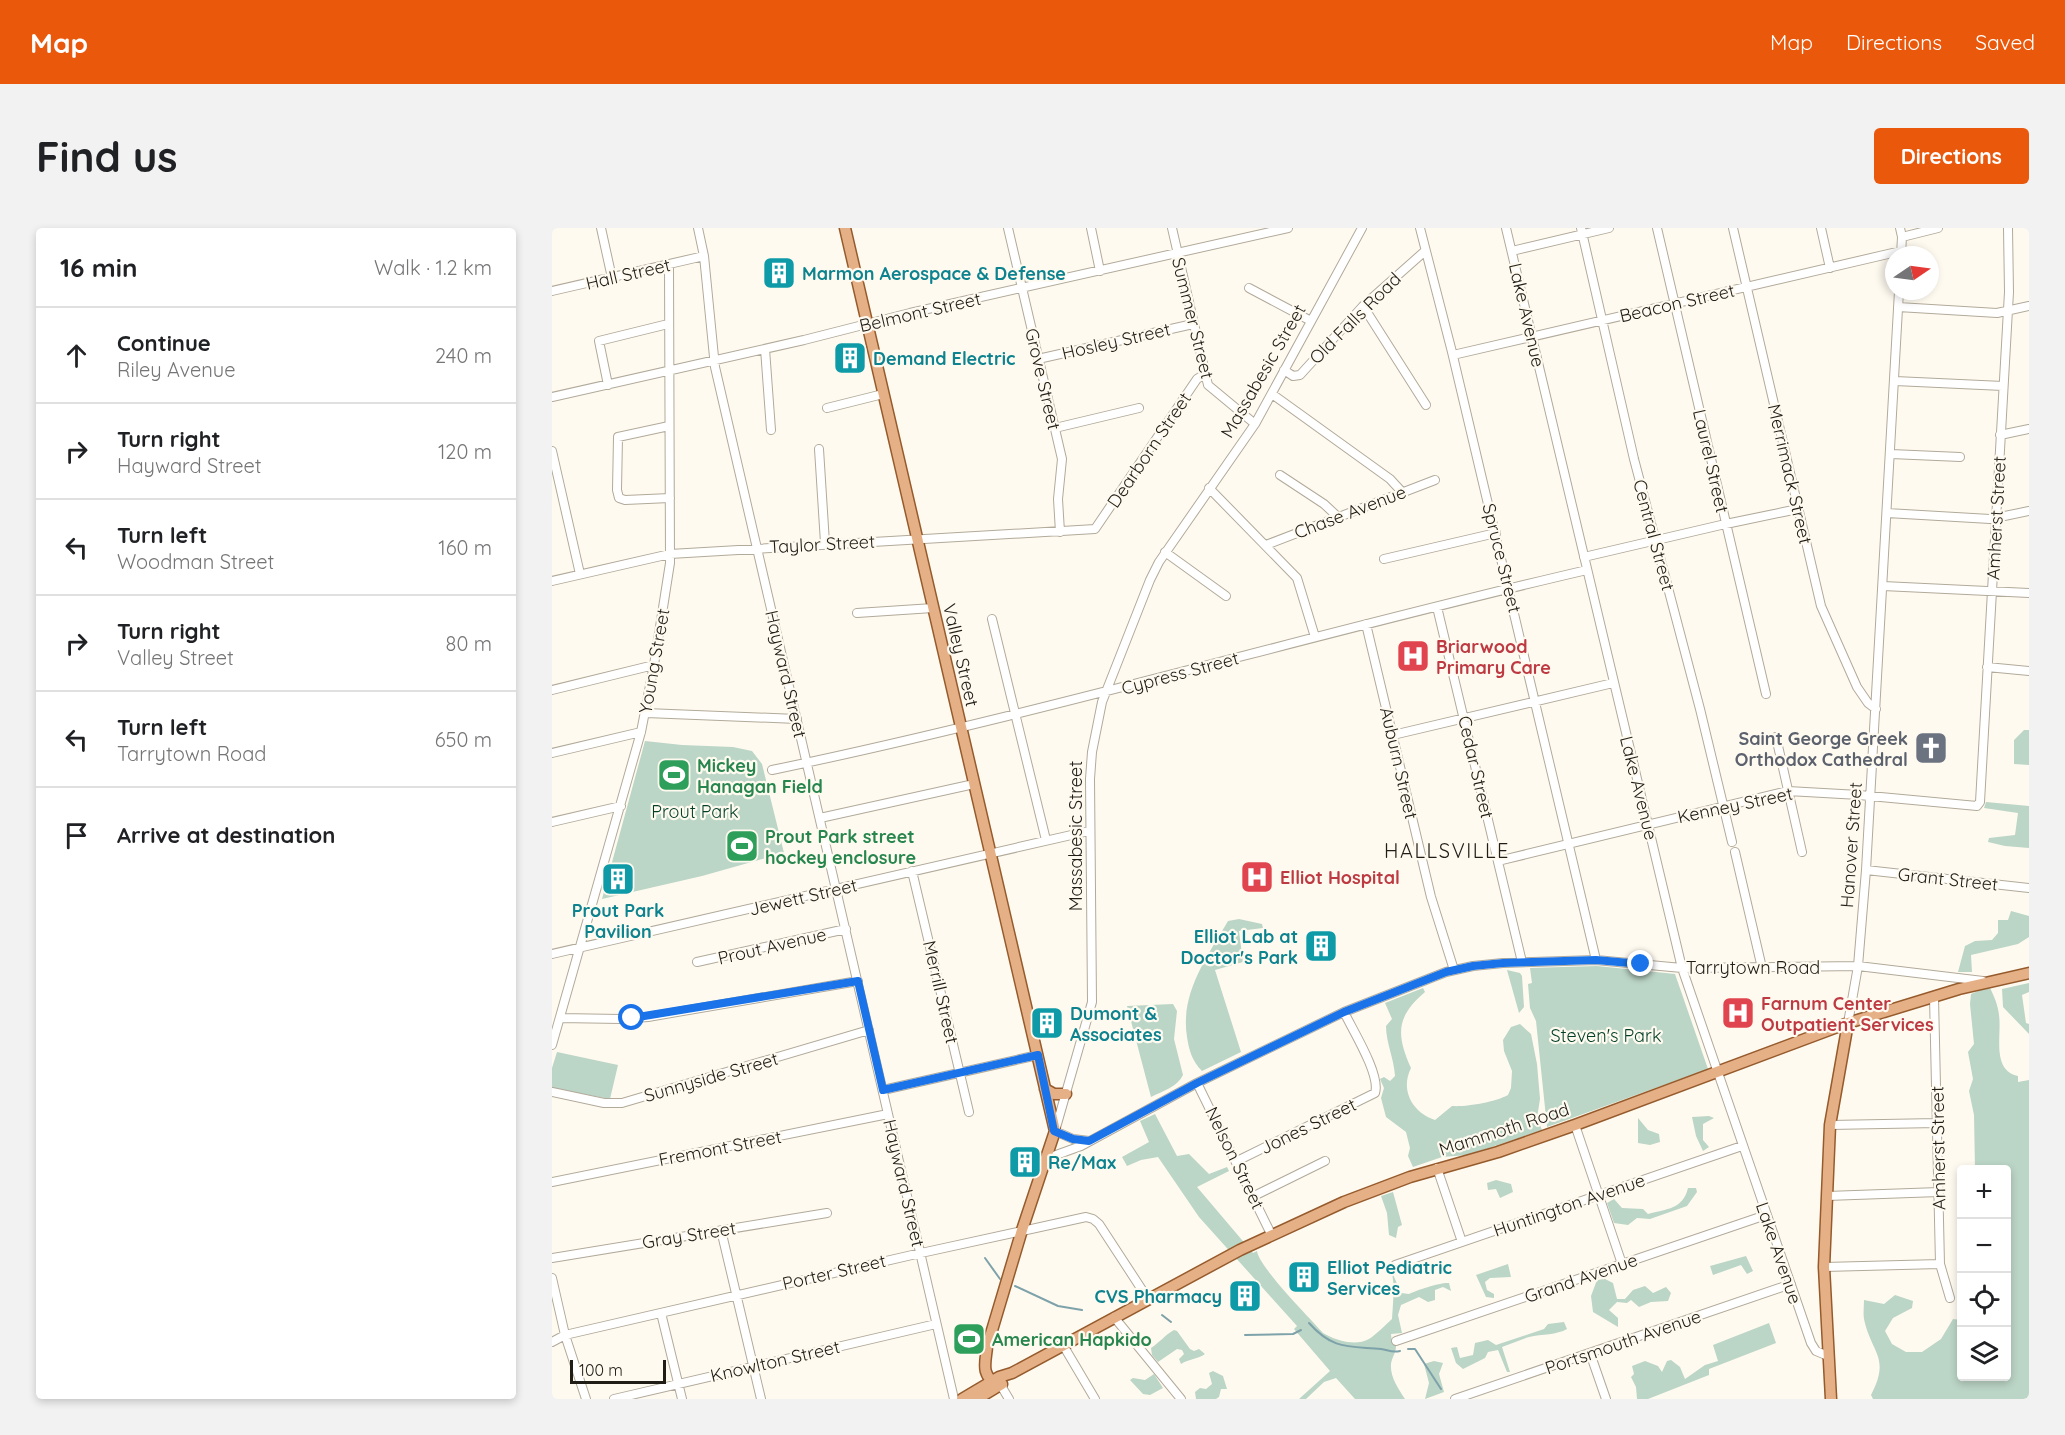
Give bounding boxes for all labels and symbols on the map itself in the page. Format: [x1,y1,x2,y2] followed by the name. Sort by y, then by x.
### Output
[1885,246,1939,300] north arrow
[583,253,673,295] street label: Hall Street
[761,255,797,291] building icon: Marmon Aerospace & Defense
[1167,255,1219,381] street label: Summer Street
[1504,261,1550,369] street label: Lake Avenue
[802,262,1066,285] place label: Marmon Aerospace & Defense
[1304,267,1406,369] street label: Old Falls Road
[1617,279,1737,327] street label: Beacon Street
[857,287,983,337] street label: Belmont Street
[1215,300,1311,442] street label: Massabesic Street
[1060,317,1172,365] street label: Hosley Street
[1020,326,1066,432] street label: Grove Street
[832,340,868,376] building icon: Demand Electric
[873,347,1015,370] place label: Demand Electric
[1102,388,1196,512] street label: Dearborn Street
[1763,402,1817,546] street label: Merrimack Street
[1688,407,1734,515] street label: Laurel Street
[1981,455,2011,581] street label: Amherst Street
[1628,477,1680,593] street label: Central Street
[1291,480,1409,544] street label: Chase Avenue
[1477,501,1527,615] street label: Spruce Street
[768,530,876,558] street label: Taylor Street
[938,601,984,709] street label: Valley Street
[633,607,675,715] street label: Young Street
[760,608,812,740] street label: Hayward Street
[1436,635,1551,679] place label: Briarwood Primary Care
[1395,638,1431,674] hospital icon: Briarwood Primary Care
[1119,646,1241,700] street label: Cypress Street
[1375,705,1423,821] street label: Auburn Street
[1453,713,1499,821] street label: Cedar Street
[1735,727,1908,771] place label: Saint George Greek Orthodox Cathedral
[1913,730,1949,766] church icon: Saint George Greek Orthodox Cathedral
[1615,734,1663,842] street label: Lake Avenue
[697,754,823,798] place label: Mickey Hanagan Field
[656,757,692,793] sports icon: Mickey Hanagan Field
[1064,761,1087,911] street label: Massabesic Street
[1835,781,1867,909] street label: Hanover Street
[1675,782,1795,828] street label: Kenney Street
[651,800,739,823] park label: Prout Park
[765,825,916,869] place label: Prout Park street hockey enclosure
[724,828,760,864] sports icon: Prout Park street hockey enclosure
[1384,838,1510,863] district label: HALLSVILLE
[1239,859,1275,895] hospital icon: Elliot Hospital
[600,861,636,897] building icon: Prout Park Pavilion
[1897,862,1999,896] street label: Grant Street
[1280,866,1400,889] place label: Elliot Hospital
[747,873,859,921] street label: Jewett Street
[572,899,664,943] place label: Prout Park Pavilion
[715,922,829,970] street label: Prout Avenue
[1180,925,1298,969] place label: Elliot Lab at Doctor's Park
[1303,928,1339,964] building icon: Elliot Lab at Doctor's Park
[918,938,964,1046] street label: Merrill Street
[1627,950,1653,976] route end
[1686,956,1820,979] street label: Tarrytown Road
[1761,992,1934,1036] place label: Farnum Center Outpatient Services
[1720,995,1756,1031] hospital icon: Farnum Center Outpatient Services
[1070,1002,1162,1046] place label: Dumont & Associates
[618,1004,644,1030] route start
[1029,1005,1065,1041] building icon: Dumont & Associates
[1550,1024,1662,1047] park label: Steven's Park
[641,1047,781,1107] street label: Sunnyside Street
[1925,1086,1951,1210] street label: Amherst Street
[1256,1093,1360,1159] street label: Jones Street
[1436,1097,1572,1161] street label: Mammoth Road
[1200,1103,1270,1213] street label: Nelson Street
[878,1117,930,1249] street label: Hayward Street
[657,1125,783,1171] street label: Fremont Street
[1007,1144,1043,1180] building icon: Re/Max
[1048,1151,1116,1174] place label: Re/Max
[1490,1168,1648,1242] street label: Huntington Avenue
[1751,1199,1807,1307] street label: Lake Avenue
[641,1216,737,1254] street label: Gray Street
[1522,1248,1640,1308] street label: Grand Avenue
[780,1249,888,1295] street label: Porter Street
[1327,1256,1452,1300] place label: Elliot Pediatric Services
[1286,1259,1322,1295] building icon: Elliot Pediatric Services
[1227,1278,1263,1314] building icon: CVS Pharmacy
[1095,1285,1222,1308] place label: CVS Pharmacy
[1542,1304,1704,1380] street label: Portsmouth Avenue
[951,1321,987,1357] sports icon: American Hapkido
[992,1328,1152,1351] place label: American Hapkido
[708,1335,842,1387] street label: Knowlton Street
[570,1357,666,1384] scale bar

